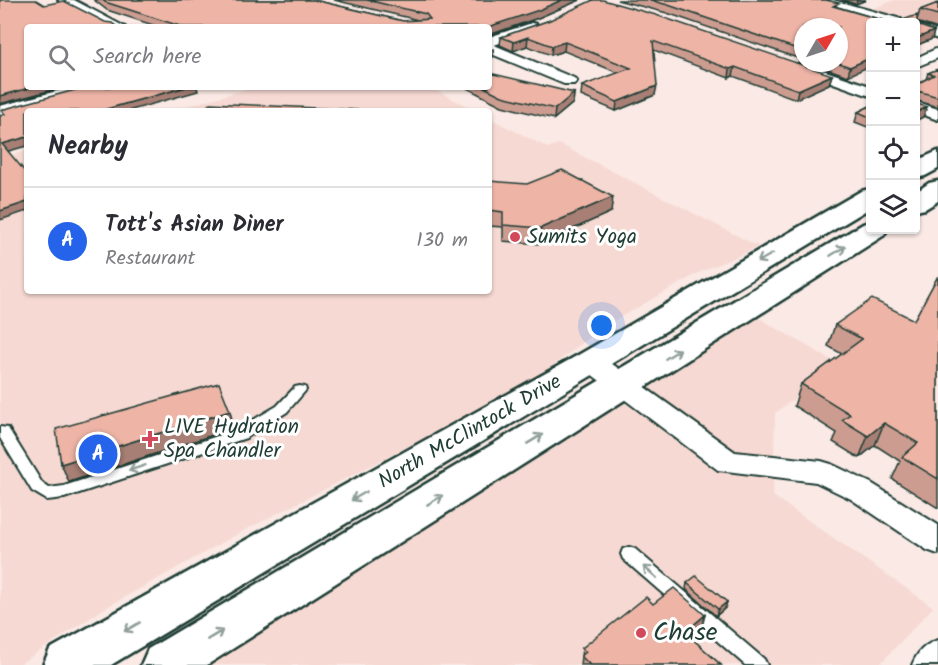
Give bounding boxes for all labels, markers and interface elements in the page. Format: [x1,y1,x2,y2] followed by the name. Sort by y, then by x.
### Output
[794,18,848,72] north arrow
[866,18,920,234] map controls
[866,18,920,72] button: +
[24,24,492,90] search box
[93,40,201,75] text: Search here
[45,41,78,74] icon: search
[866,72,920,126] button: −
[48,126,128,168] text: Nearby
[866,126,920,180] button: locate
[866,180,920,234] button: layers
[105,208,283,243] text: Tott's Asian Diner
[527,221,637,254] place label: Sumits Yoga
[61,225,74,257] text: A
[416,225,468,257] text: 130 m
[508,230,522,244] marker: Sumits Yoga
[105,243,195,275] text: Restaurant
[829,245,846,257] one-way arrow
[757,252,774,264] one-way arrow
[587,311,616,340] your location
[664,348,681,361] one-way arrow
[372,366,569,498] street label: North McClintock Drive
[164,411,299,468] place label: LIVE Hydration Spa Chandler
[141,430,159,448] marker: LIVE Hydration Spa Chandler
[78,432,118,476] pin: A
[526,432,543,444] one-way arrow
[128,464,147,475] one-way arrow
[351,490,368,502] one-way arrow
[426,494,443,506] one-way arrow
[643,565,658,579] one-way arrow
[653,612,718,654] place label: Chase
[124,622,141,634] one-way arrow
[634,626,648,640] marker: Chase
[206,628,223,640] one-way arrow

